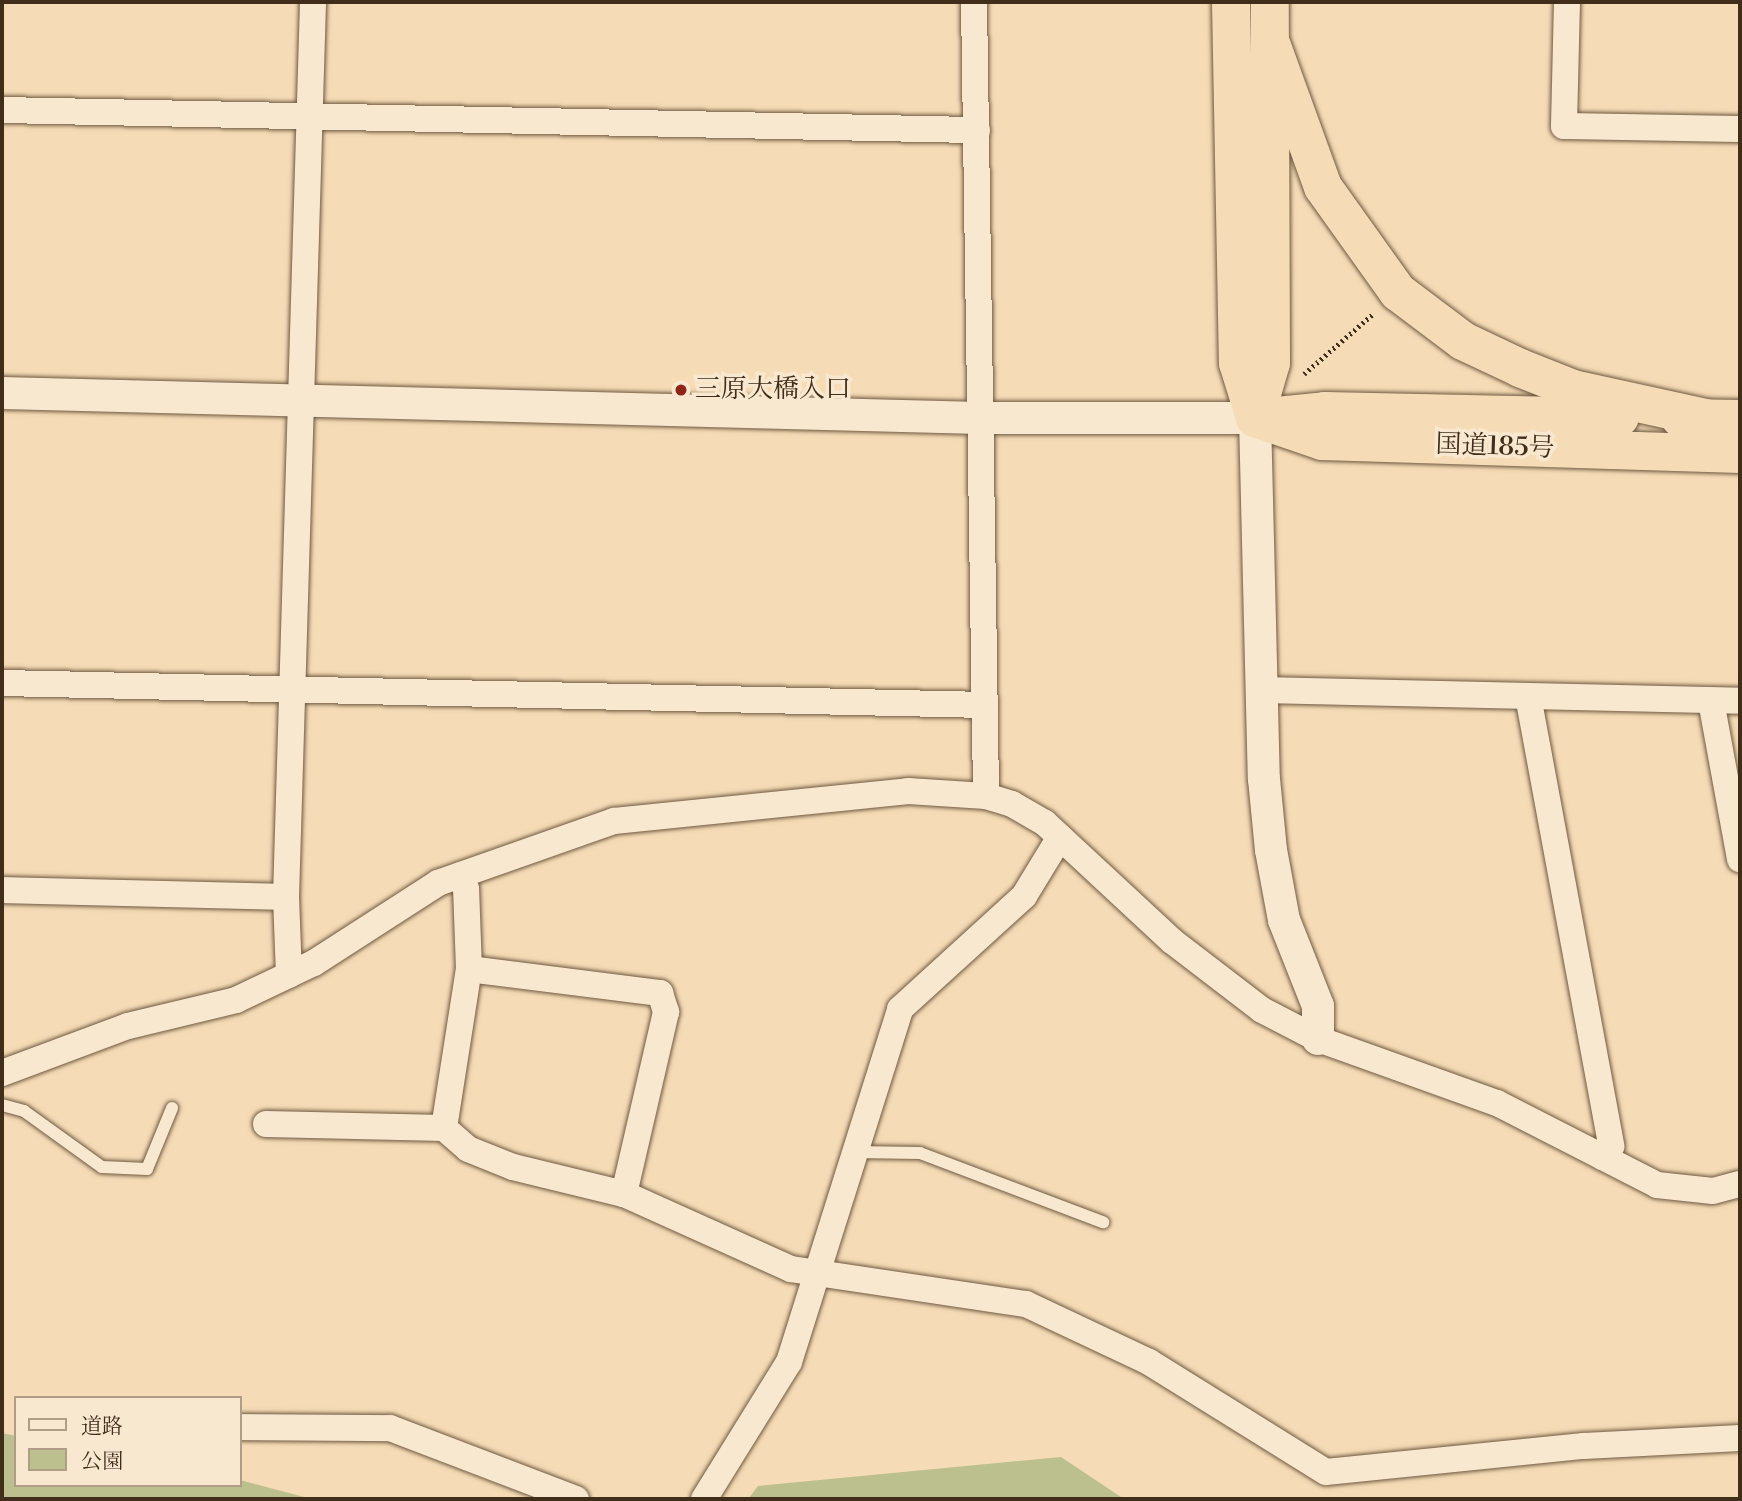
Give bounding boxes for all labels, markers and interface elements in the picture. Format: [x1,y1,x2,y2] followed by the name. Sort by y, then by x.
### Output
[695,374,851,406] place label: 三原大橋入口
[673,382,689,398] marker: 三原大橋入口
[1435,429,1555,465] street label: 国道185号
[14,1396,242,1487] legend
[81,1414,123,1440] text: 道路
[81,1449,123,1475] text: 公園

